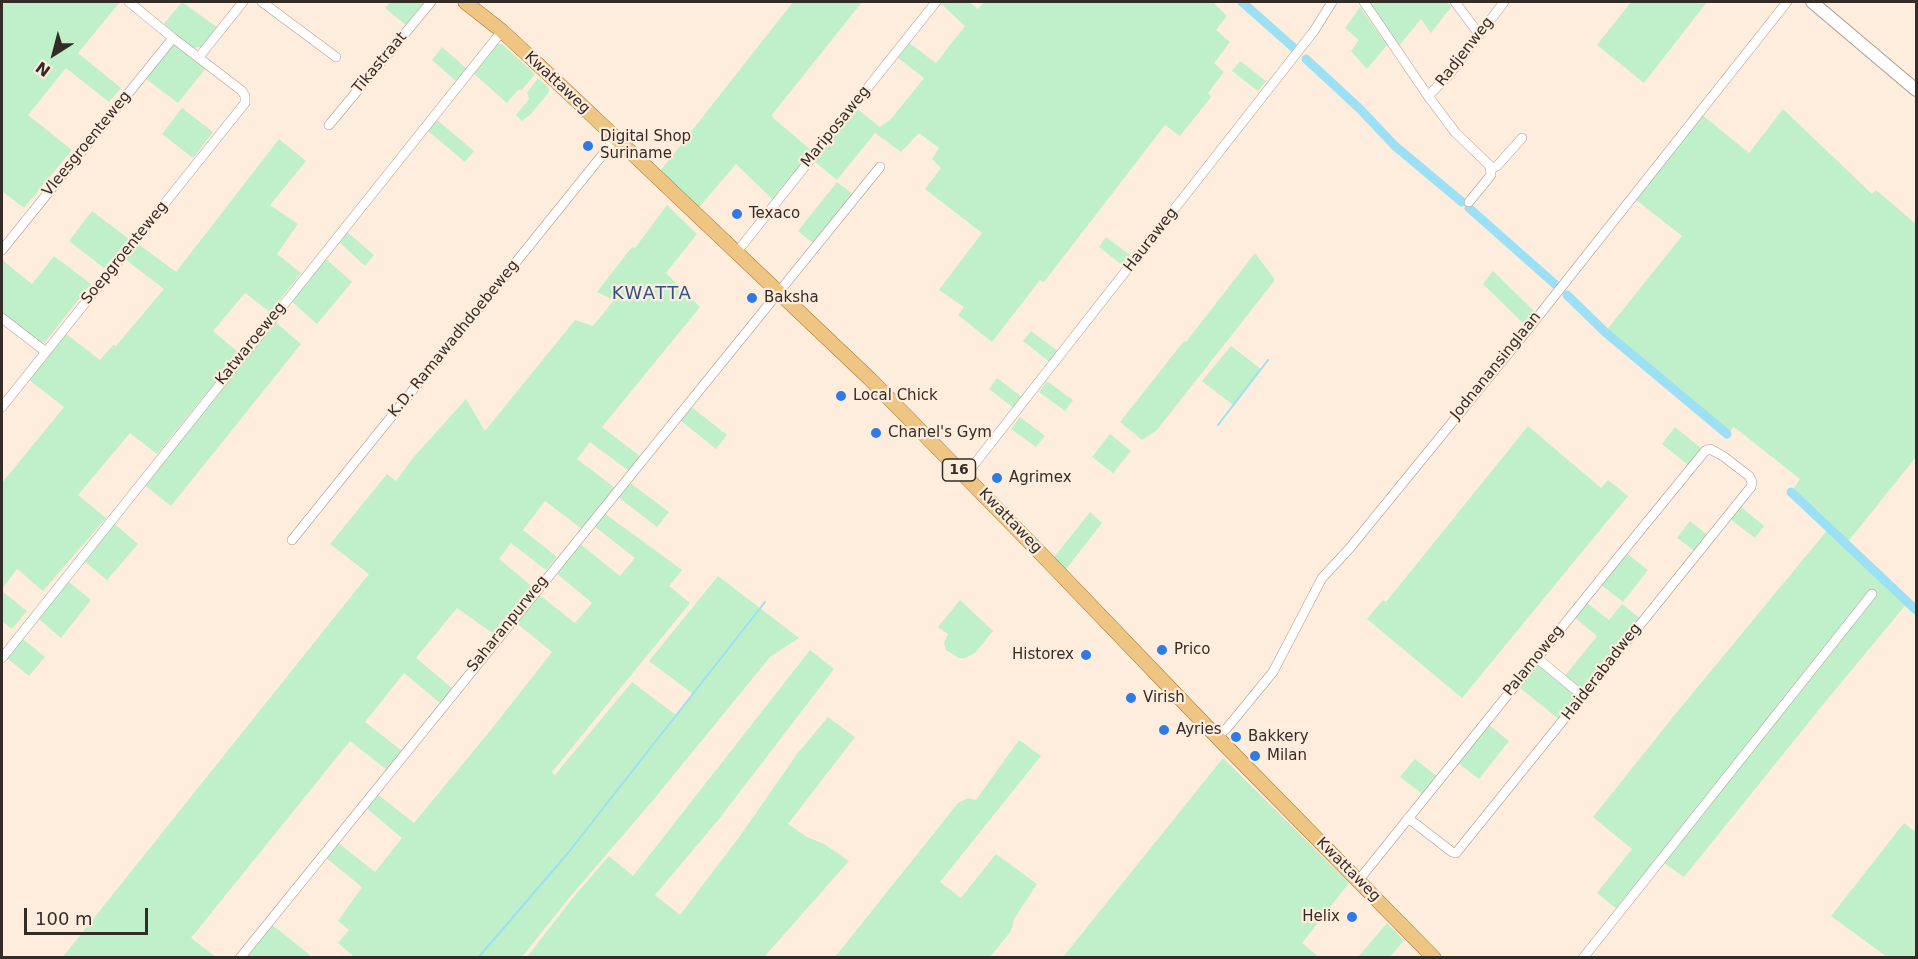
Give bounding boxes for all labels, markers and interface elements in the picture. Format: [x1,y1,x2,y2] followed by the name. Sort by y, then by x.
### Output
[1432,14,1498,90] street label: Radjenweg
[24,24,84,84] north arrow
[349,29,411,97] street label: Tikastraat
[520,48,594,118] street label: Kwattaweg
[32,57,54,81] text: N
[798,83,874,171] street label: Mariposaweg
[39,88,135,200] street label: Vleesgroenteweg
[600,128,691,163] place label: Digital Shop Suriname
[581,139,595,153] marker: Digital Shop Suriname
[78,198,172,308] street label: Soepgroenteweg
[1120,204,1182,276] street label: Hauraweg
[749,205,800,223] place label: Texaco
[730,207,744,221] marker: Texaco
[385,257,523,421] street label: K.D. Ramawadhdoebeweg
[612,283,692,305] district label: KWATTA
[764,289,819,307] place label: Baksha
[745,291,759,305] marker: Baksha
[212,299,290,389] street label: Katwaroeweg
[1447,309,1545,423] street label: Jodnanansinglaan
[853,387,938,405] place label: Local Chick
[834,389,848,403] marker: Local Chick
[888,424,992,442] place label: Chanel's Gym
[869,426,883,440] marker: Chanel's Gym
[942,459,976,481] road number: 16
[1009,469,1072,487] place label: Agrimex
[990,471,1004,485] marker: Agrimex
[975,485,1045,557] street label: Kwattaweg
[464,572,552,676] street label: Saharanpurweg
[1559,620,1645,724] street label: Haiderabadweg
[1500,622,1568,700] street label: Palamoweg
[1174,641,1211,659] place label: Prico
[1155,643,1169,657] marker: Prico
[1012,646,1074,664] place label: Historex
[1079,648,1093,662] marker: Historex
[1143,689,1185,707] place label: Virish
[1124,691,1138,705] marker: Virish
[1176,721,1221,739] place label: Ayries
[1157,723,1171,737] marker: Ayries
[1248,728,1309,746] place label: Bakkery
[1229,730,1243,744] marker: Bakkery
[1267,747,1307,765] place label: Milan
[1248,749,1262,763] marker: Milan
[1312,834,1384,906] street label: Kwattaweg
[27,896,152,934] scale bar
[35,908,93,929] text: 100 m
[1302,908,1340,926] place label: Helix
[1345,910,1359,924] marker: Helix

